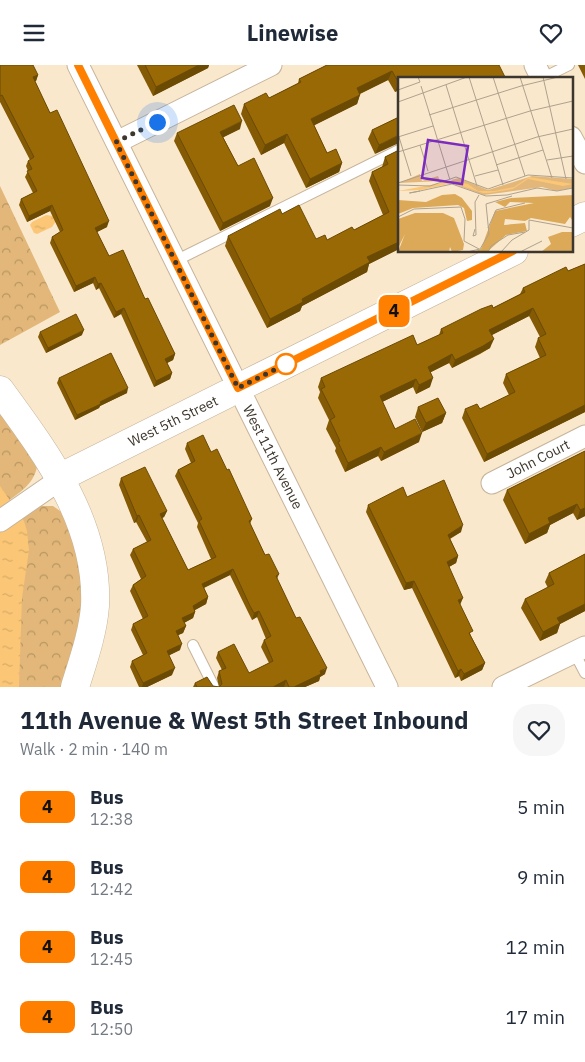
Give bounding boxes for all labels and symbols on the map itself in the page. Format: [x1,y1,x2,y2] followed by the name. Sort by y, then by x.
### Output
[398,77,572,253] inset map
[145,110,170,135] your location
[378,295,410,327] line badge: 4
[275,353,297,375] unlabelled marker
[125,391,221,451] street label: West 5th Street
[239,402,307,512] street label: West 11th Avenue
[503,435,573,483] street label: John Court

